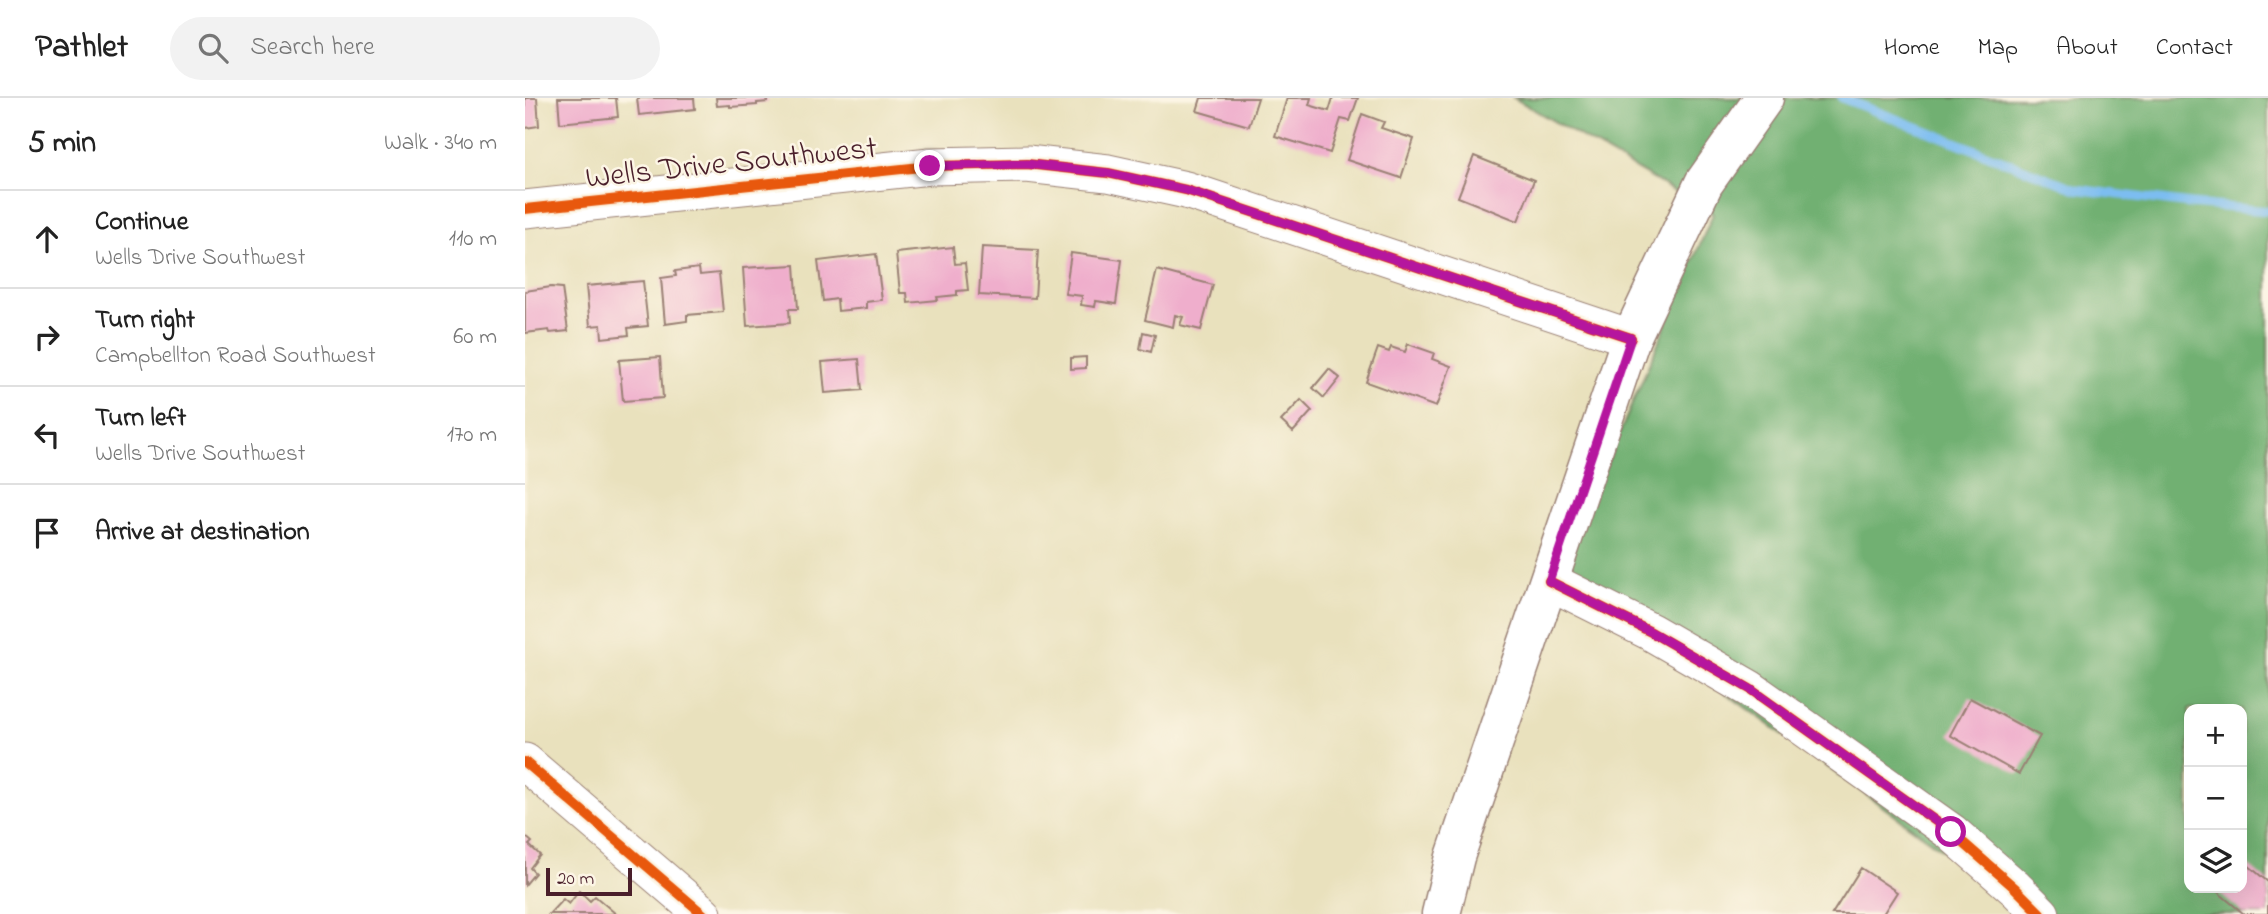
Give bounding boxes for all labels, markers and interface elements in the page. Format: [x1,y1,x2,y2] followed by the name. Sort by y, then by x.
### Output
[170,17,660,80] search box
[35,24,128,72] text: Pathlet
[194,29,232,67] icon: search
[250,29,375,67] text: Search here
[1884,31,1940,66] text: Home
[1978,31,2018,66] text: Map
[2056,31,2118,66] text: About
[2156,31,2233,66] text: Contact
[28,122,96,166] text: 5 min
[583,126,880,203] street label: Wells Drive Southwest
[384,127,497,160] text: Walk · 340 m
[914,150,945,181] route end
[95,204,188,242] text: Continue
[28,220,66,258] icon: ahead
[449,223,497,256] text: 110 m
[95,242,305,275] text: Wells Drive Southwest
[95,302,195,340] text: Turn right
[28,318,66,356] icon: right
[453,321,497,354] text: 60 m
[95,340,376,373] text: Campbellton Road Southwest
[95,400,186,438] text: Turn left
[28,416,66,454] icon: left
[447,419,497,452] text: 170 m
[95,438,305,471] text: Wells Drive Southwest
[28,514,66,552] icon: arrive
[95,514,310,552] text: Arrive at destination
[2184,704,2247,893] map controls
[2184,704,2247,767] button: +
[2184,767,2247,830] button: −
[1935,816,1966,847] route start
[2184,830,2247,893] button: layers
[546,865,632,897] scale bar
[557,866,594,893] text: 20 m

